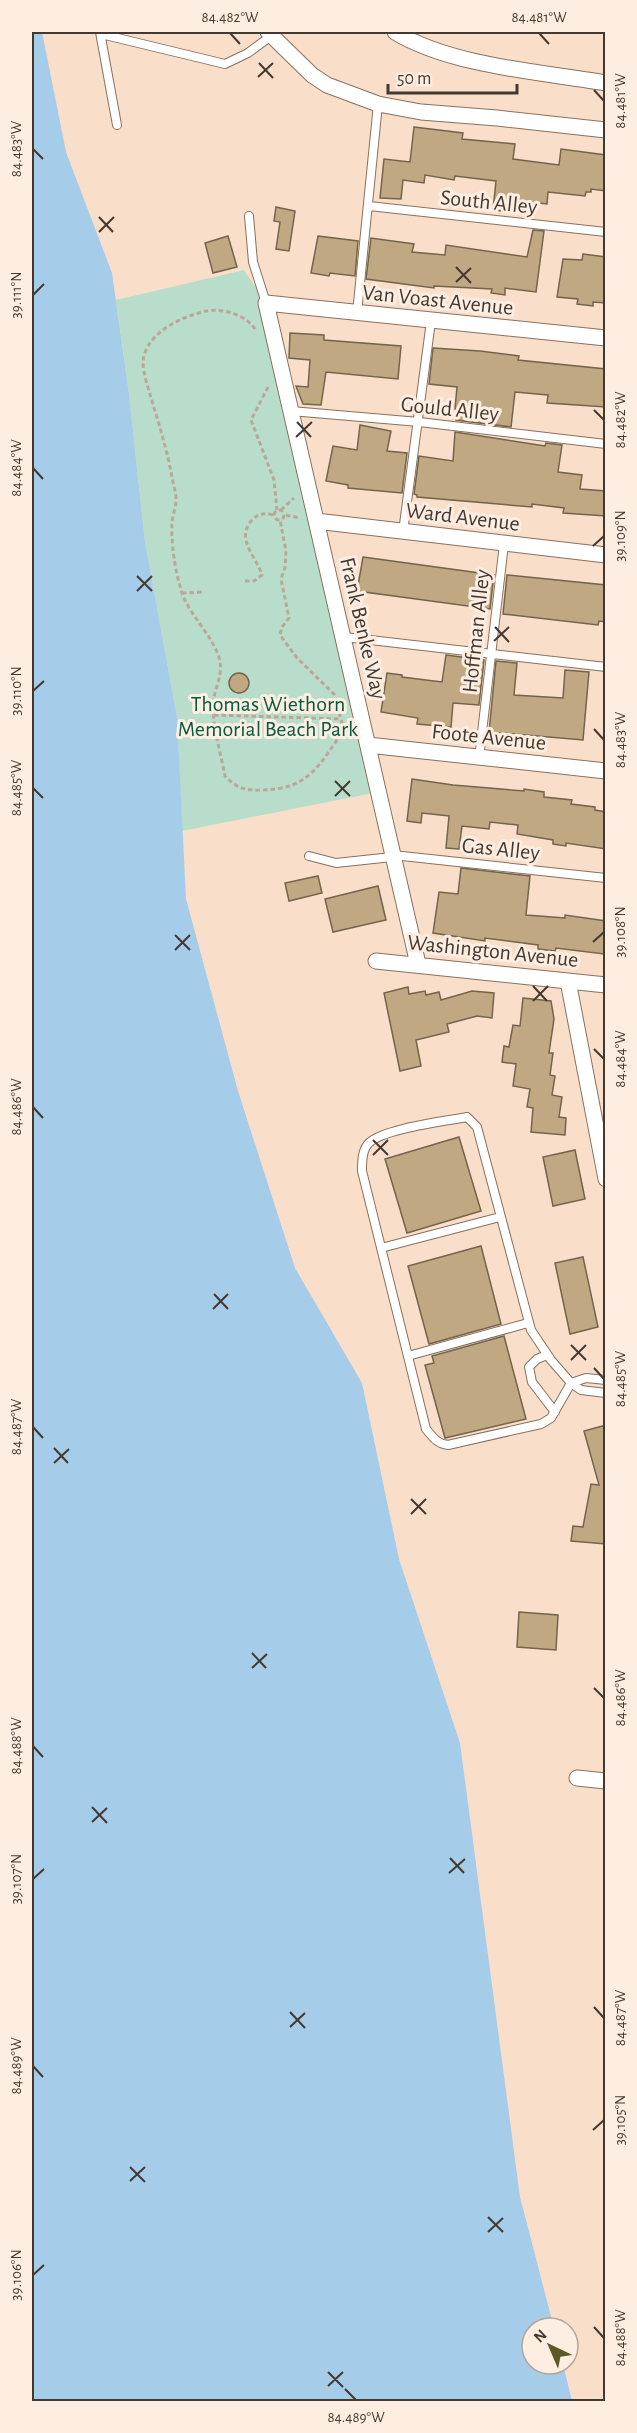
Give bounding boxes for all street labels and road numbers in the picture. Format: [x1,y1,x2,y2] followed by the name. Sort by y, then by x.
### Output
[439,186,539,218] street label: South Alley
[361,281,514,319] street label: Van Voast Avenue
[400,393,501,425] street label: Gould Alley
[405,499,521,535] street label: Ward Avenue
[336,555,390,702] street label: Frank Benke Way
[459,568,493,694] street label: Hoffman Alley
[431,720,547,754] street label: Foote Avenue
[461,834,541,864] street label: Gas Alley
[406,931,580,971] street label: Washington Avenue

